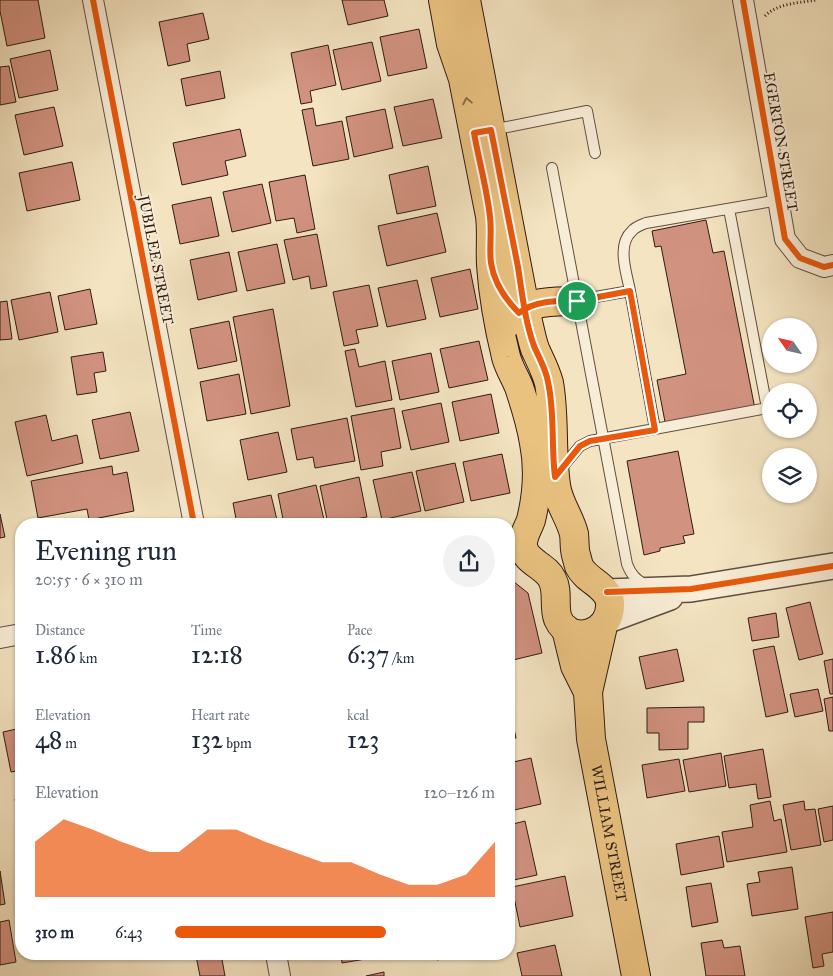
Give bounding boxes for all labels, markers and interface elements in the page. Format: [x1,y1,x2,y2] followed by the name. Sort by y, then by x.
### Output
[760,71,802,213] street label: EGERTON STREET
[463,97,473,106] one-way arrow
[133,192,177,326] street label: JUBILEE STREET
[556,280,598,322] pin
[563,287,591,315] icon: arrive
[762,318,818,372] north arrow
[762,318,817,503] map controls
[762,383,817,438] button: locate
[762,448,817,503] button: layers
[35,533,177,568] text: Evening run
[443,535,495,587] button: share
[35,570,143,589] text: 20:55 · 6 × 310 m
[35,622,85,639] text: Distance
[191,622,222,639] text: Time
[347,622,372,639] text: Pace
[35,639,76,670] text: 1.86
[191,639,243,670] text: 12:18
[347,639,389,670] text: 6:37
[76,650,97,667] text: km
[389,650,415,667] text: /km
[35,707,91,724] text: Elevation
[191,707,250,724] text: Heart rate
[347,707,369,724] text: kcal
[35,724,62,755] text: 48
[191,724,223,755] text: 132
[347,724,379,755] text: 123
[62,735,77,752] text: m
[223,735,252,752] text: bpm
[587,763,631,904] street label: WILLIAM STREET
[35,783,99,802] text: Elevation
[424,783,495,802] text: 120–126 m
[35,923,74,942] text: 310 m
[115,923,143,942] text: 6:43

